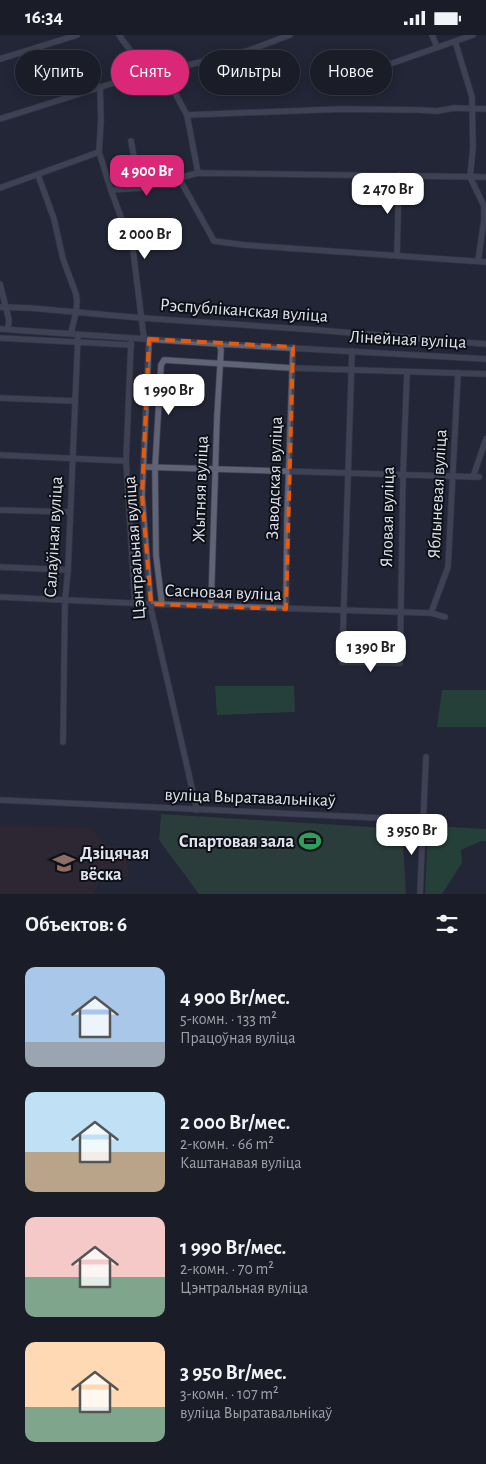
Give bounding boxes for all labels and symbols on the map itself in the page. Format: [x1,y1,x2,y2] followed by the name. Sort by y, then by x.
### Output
[95,155,199,197] pin: 4 900 Br
[336,173,440,215] pin: 2 470 Br
[93,217,197,260] pin: 2 000 Br
[159,295,329,326] street label: Рэспубліканская вуліца
[349,328,467,352] street label: Лінейная вуліца
[117,373,221,416] pin: 1 990 Br
[264,416,286,540] street label: Заводская вуліца
[425,429,450,559] street label: Яблыневая вуліца
[190,435,212,543] street label: Жытняя вуліца
[378,466,398,568] street label: Яловая вуліца
[121,475,149,620] street label: Цэнтральная вуліца
[42,476,66,598] street label: Салаўіная вуліца
[164,582,282,604] street label: Сасновая вуліца
[319,631,423,673] pin: 1 390 Br
[164,786,336,810] street label: вуліца Выратавальнікаў
[360,813,464,856] pin: 3 950 Br
[297,828,323,854] sports icon: Спартовая зала
[179,833,294,851] place label: Спартовая зала
[80,845,149,884] place label: Дзіцячая вёска
[51,850,77,876] school or university icon: Дзіцячая вёска

